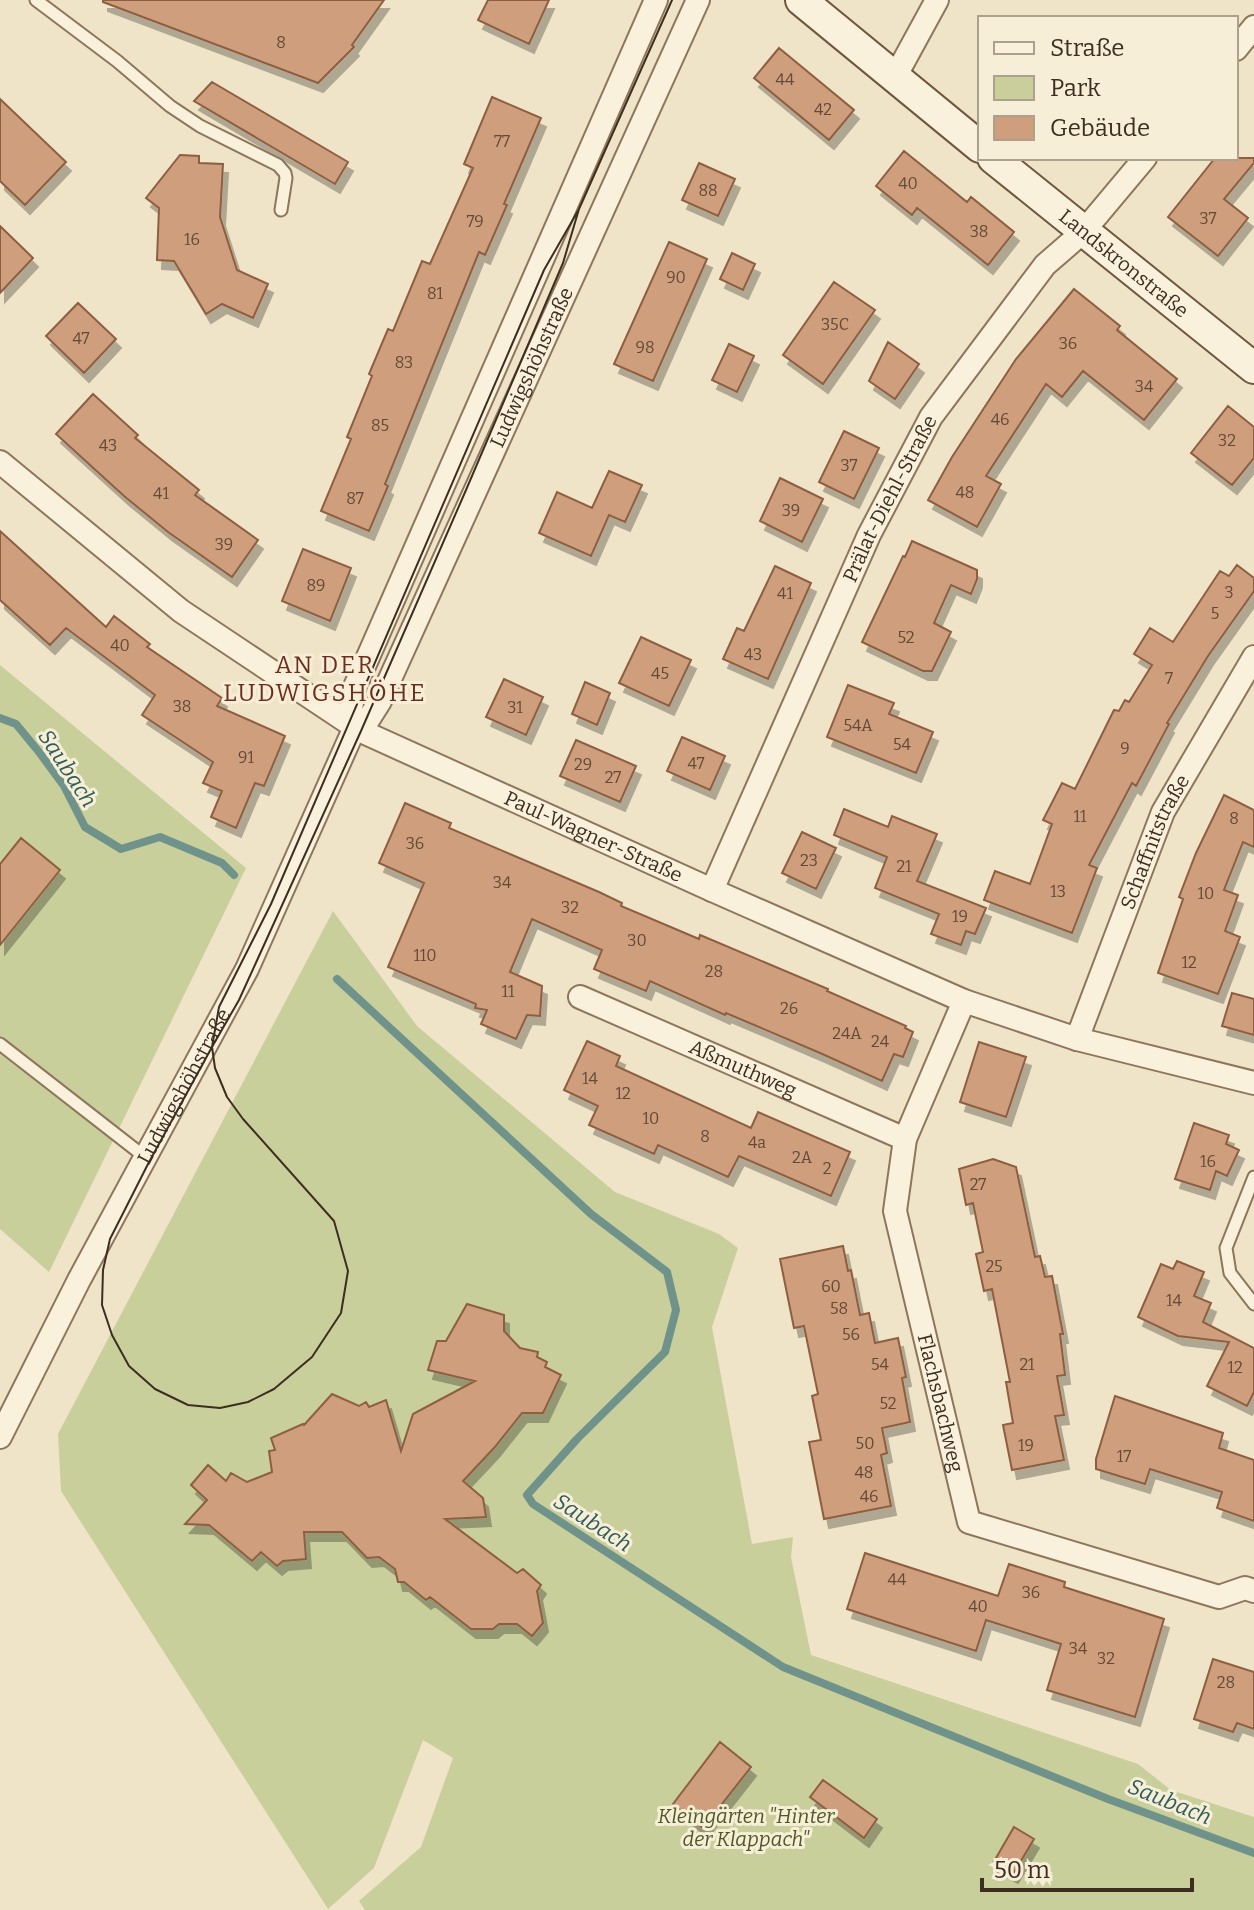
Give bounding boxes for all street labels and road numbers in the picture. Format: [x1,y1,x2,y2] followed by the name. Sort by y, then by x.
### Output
[1054,204,1193,323] street label: Landskronstraße
[485,283,578,451] street label: Ludwigshöhstraße
[838,411,942,586] street label: Prälat-Diehl-Straße
[1115,770,1194,913] street label: Schaffnitstraße
[501,786,686,887] street label: Paul-Wagner-Straße
[132,1004,235,1168] street label: Ludwigshöhstraße
[686,1034,800,1102] street label: Aßmuthweg
[913,1331,969,1474] street label: Flachsbachweg

